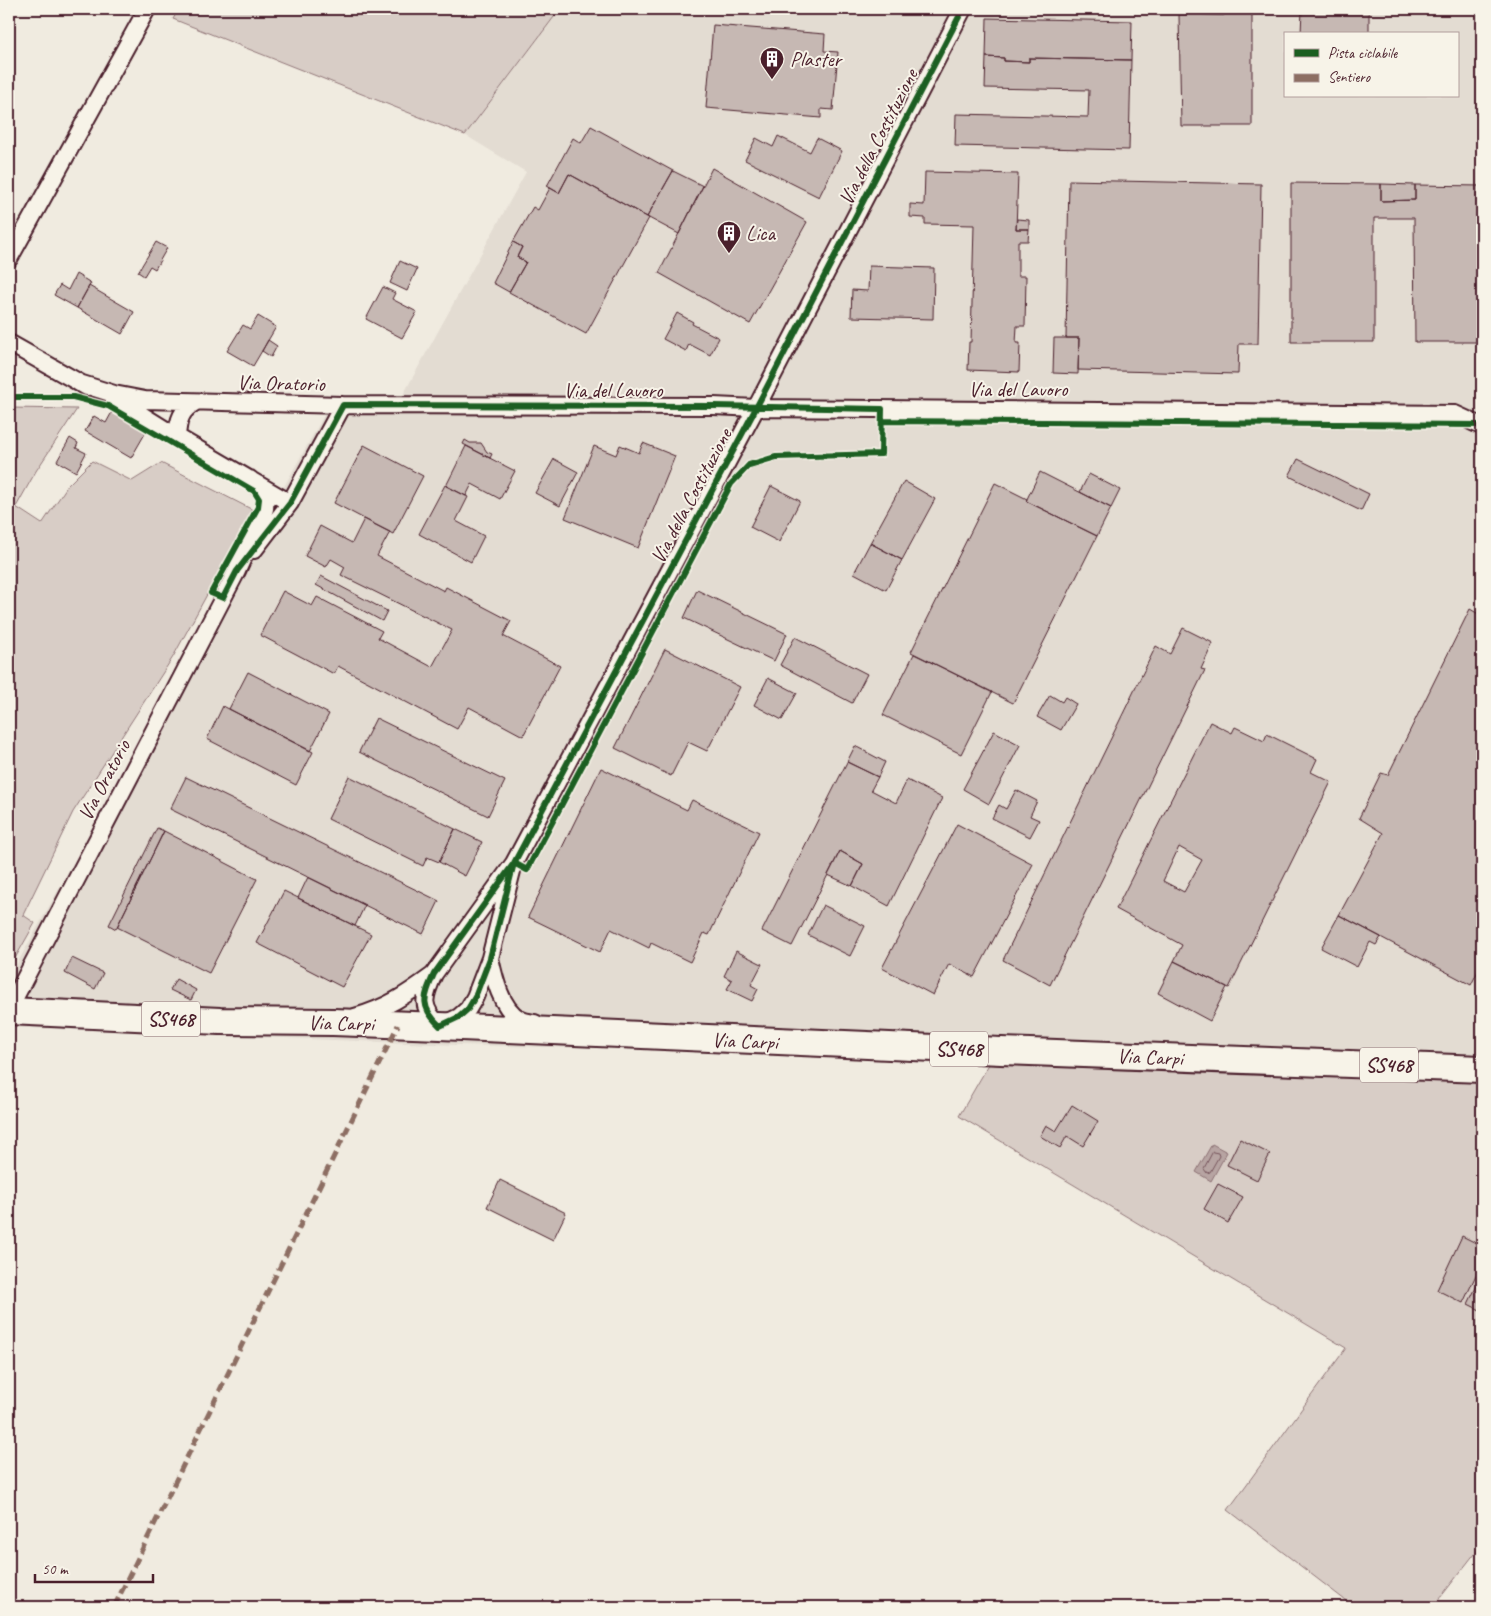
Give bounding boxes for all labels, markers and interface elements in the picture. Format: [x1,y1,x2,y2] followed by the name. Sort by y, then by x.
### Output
[1284,32,1458,98] legend
[1328,44,1398,63] text: Pista ciclabile
[759,46,785,80] building icon: Plaster
[790,46,844,72] place label: Plaster
[833,63,924,209] street label: Via della Costituzione
[1328,68,1371,87] text: Sentiero
[716,220,742,254] building icon: Lica
[746,220,777,246] place label: Lica
[237,369,327,397] street label: Via Oratorio
[969,376,1069,402] street label: Via del Lavoro
[564,377,664,403] street label: Via del Lavoro
[645,422,738,568] street label: Via della Costituzione
[72,734,137,825] street label: Via Oratorio
[142,1002,200,1036] road number: SS468
[308,1009,377,1037] street label: Via Carpi
[712,1027,781,1055] street label: Via Carpi
[930,1032,988,1066] road number: SS468
[1117,1043,1186,1071] street label: Via Carpi
[1360,1048,1418,1082] road number: SS468
[35,1551,152,1583] scale bar
[42,1560,69,1579] text: 50 m

